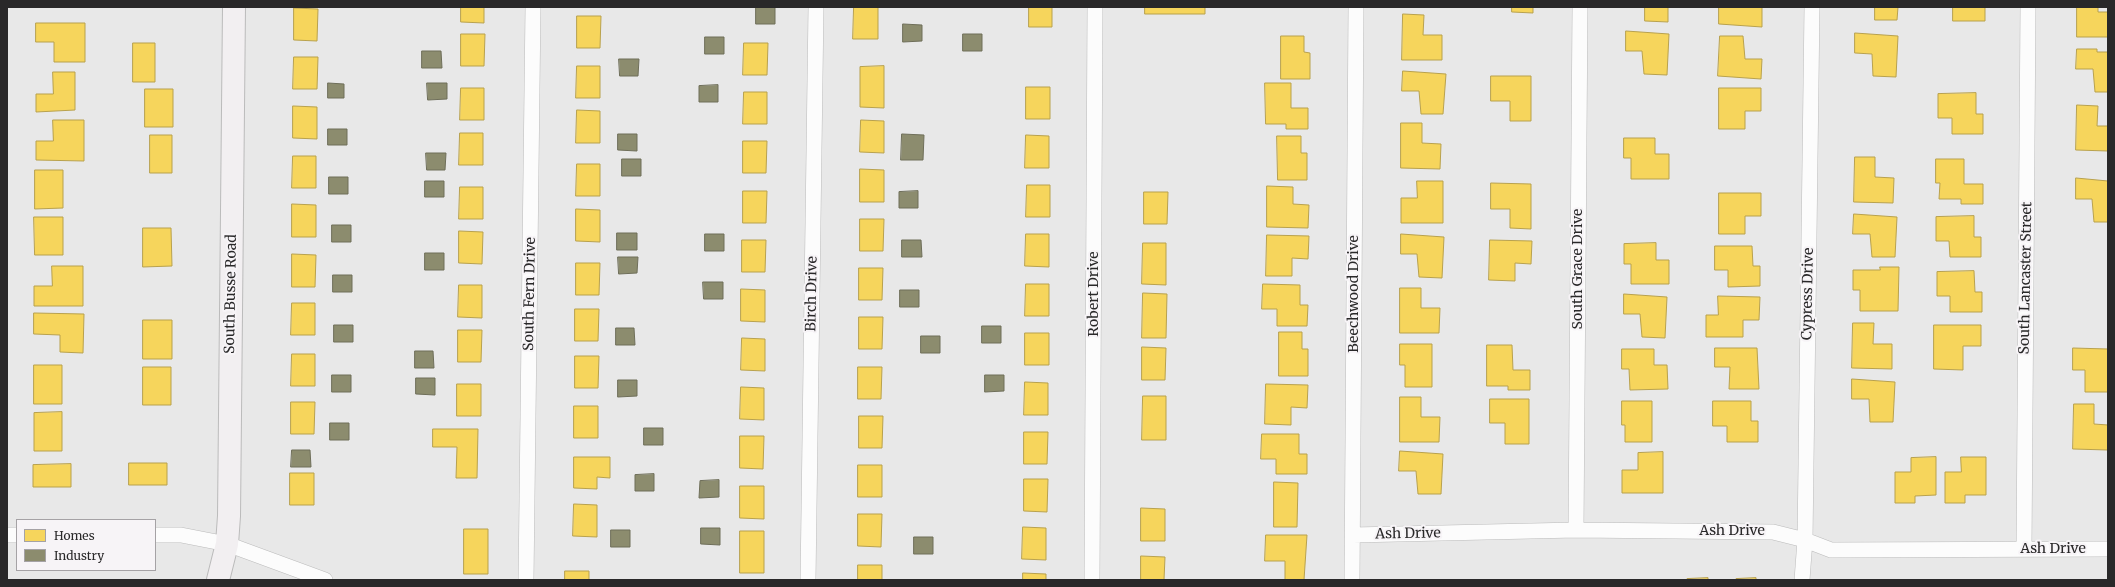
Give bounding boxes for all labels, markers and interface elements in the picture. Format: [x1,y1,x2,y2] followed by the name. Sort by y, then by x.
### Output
[2016,202,2036,354] street label: South Lancaster Street
[1570,209,1586,329] street label: South Grace Drive
[222,234,240,354] street label: South Busse Road
[1346,235,1362,353] street label: Beechwood Drive
[521,237,539,351] street label: South Fern Drive
[1799,248,1817,340] street label: Cypress Drive
[1086,251,1102,337] street label: Robert Drive
[803,256,821,332] street label: Birch Drive
[16,519,156,571] legend
[1699,523,1765,539] street label: Ash Drive
[1375,525,1441,543] street label: Ash Drive
[54,528,95,543] text: Homes
[2020,541,2086,557] street label: Ash Drive
[54,548,104,563] text: Industry

